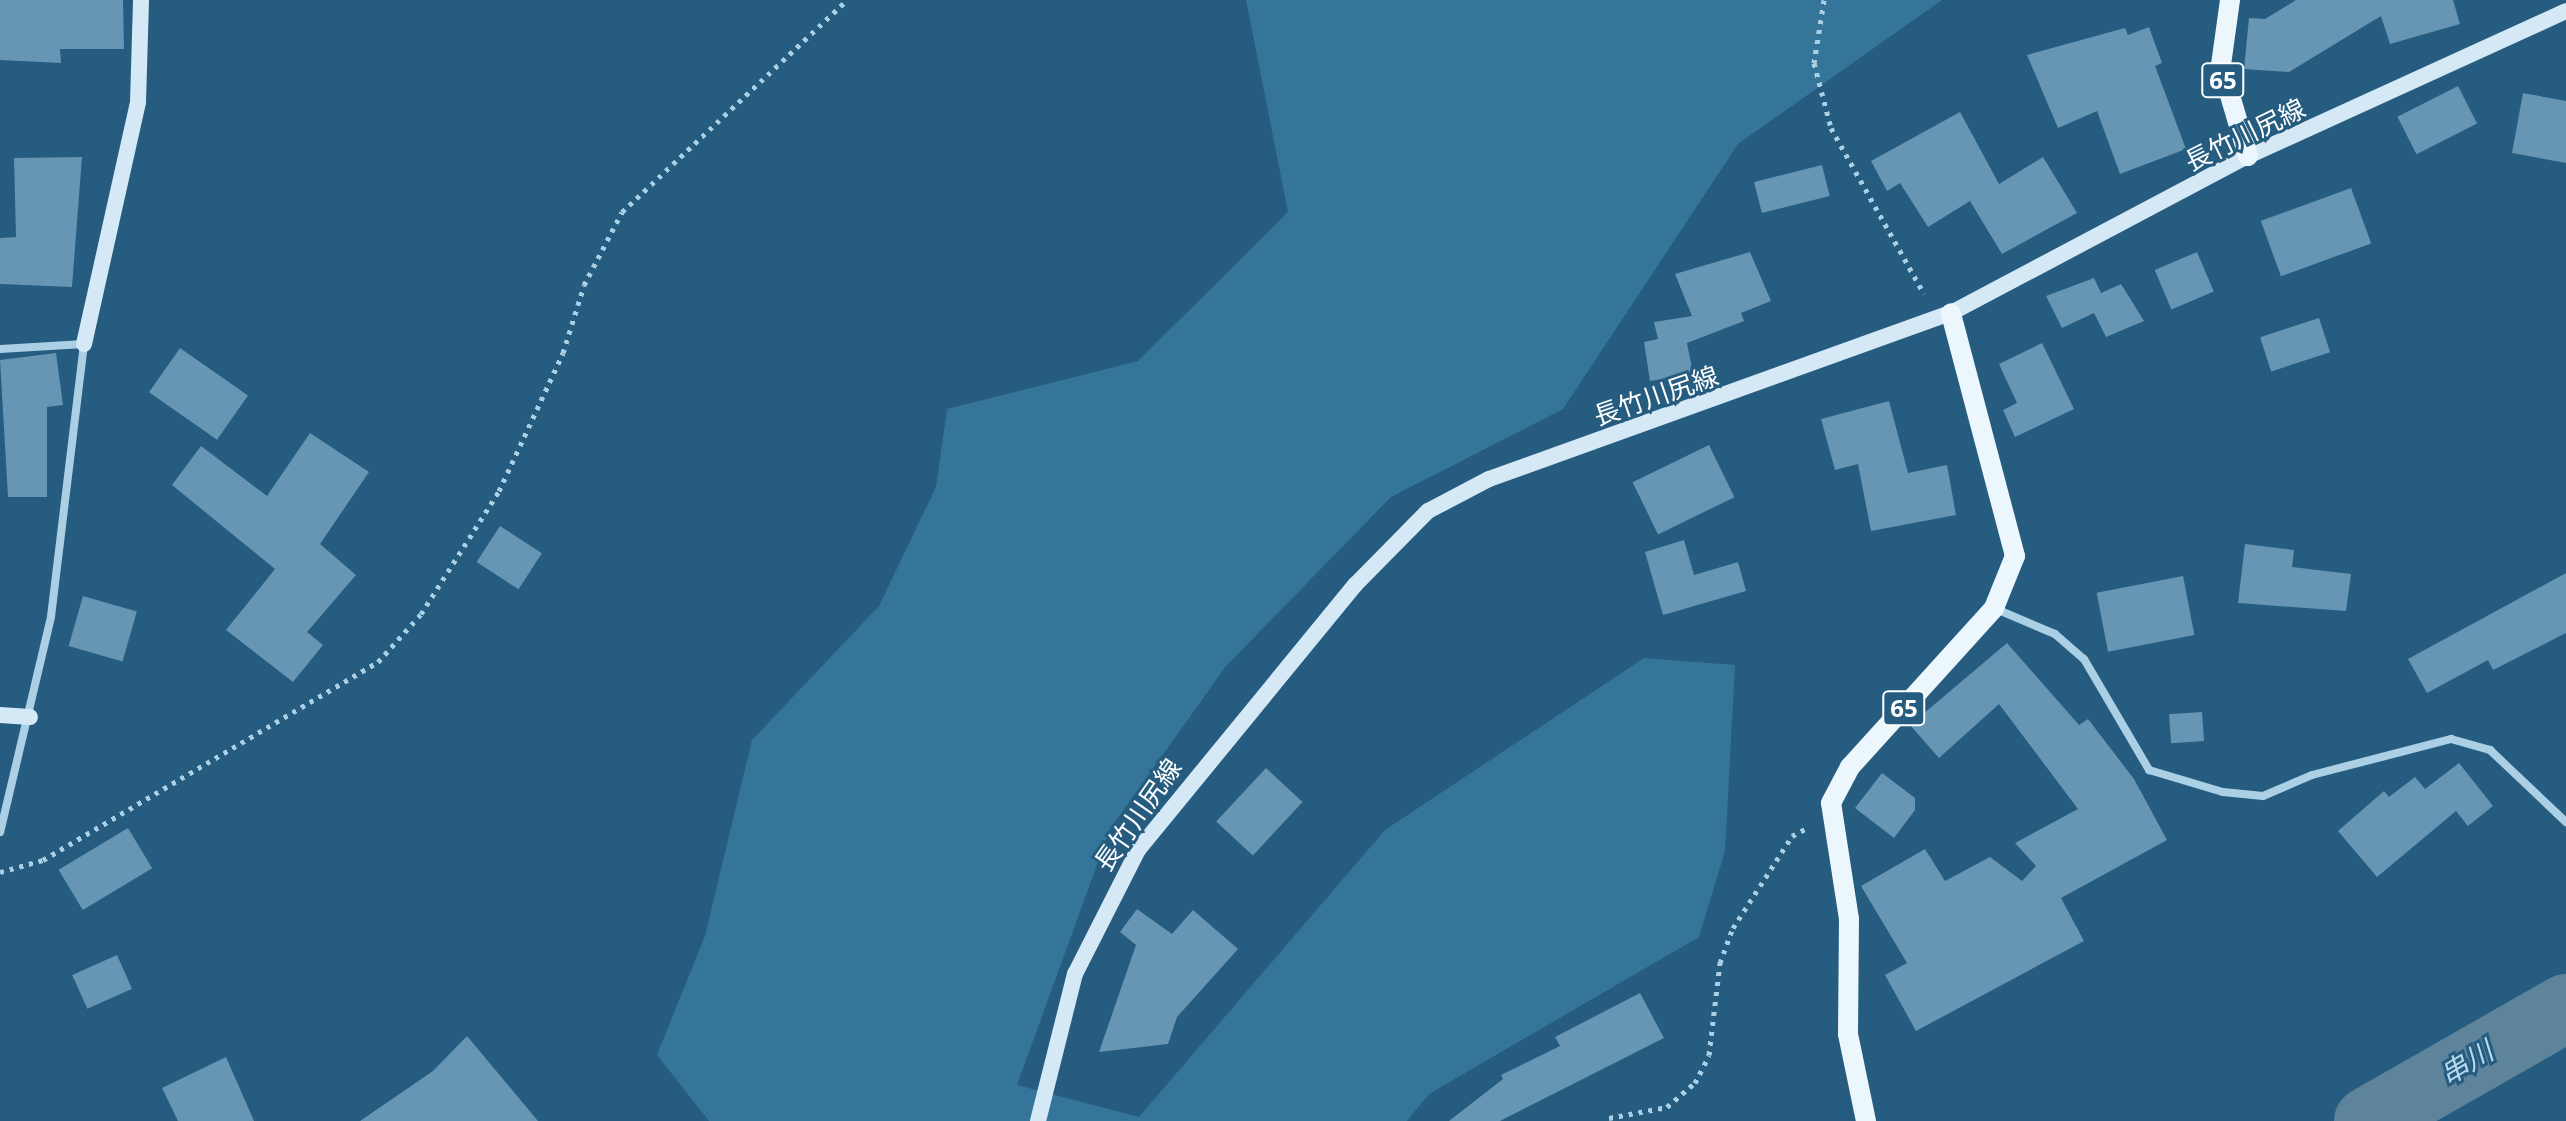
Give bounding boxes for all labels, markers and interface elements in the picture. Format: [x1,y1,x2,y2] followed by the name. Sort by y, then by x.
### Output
[2201,60,2245,100] road number: 65
[2180,92,2310,178] street label: 長竹川尻線
[1589,360,1723,432] street label: 長竹川尻線
[1882,688,1926,728] road number: 65
[1088,753,1188,877] street label: 長竹川尻線
[2433,1033,2499,1091] water label: 串川

